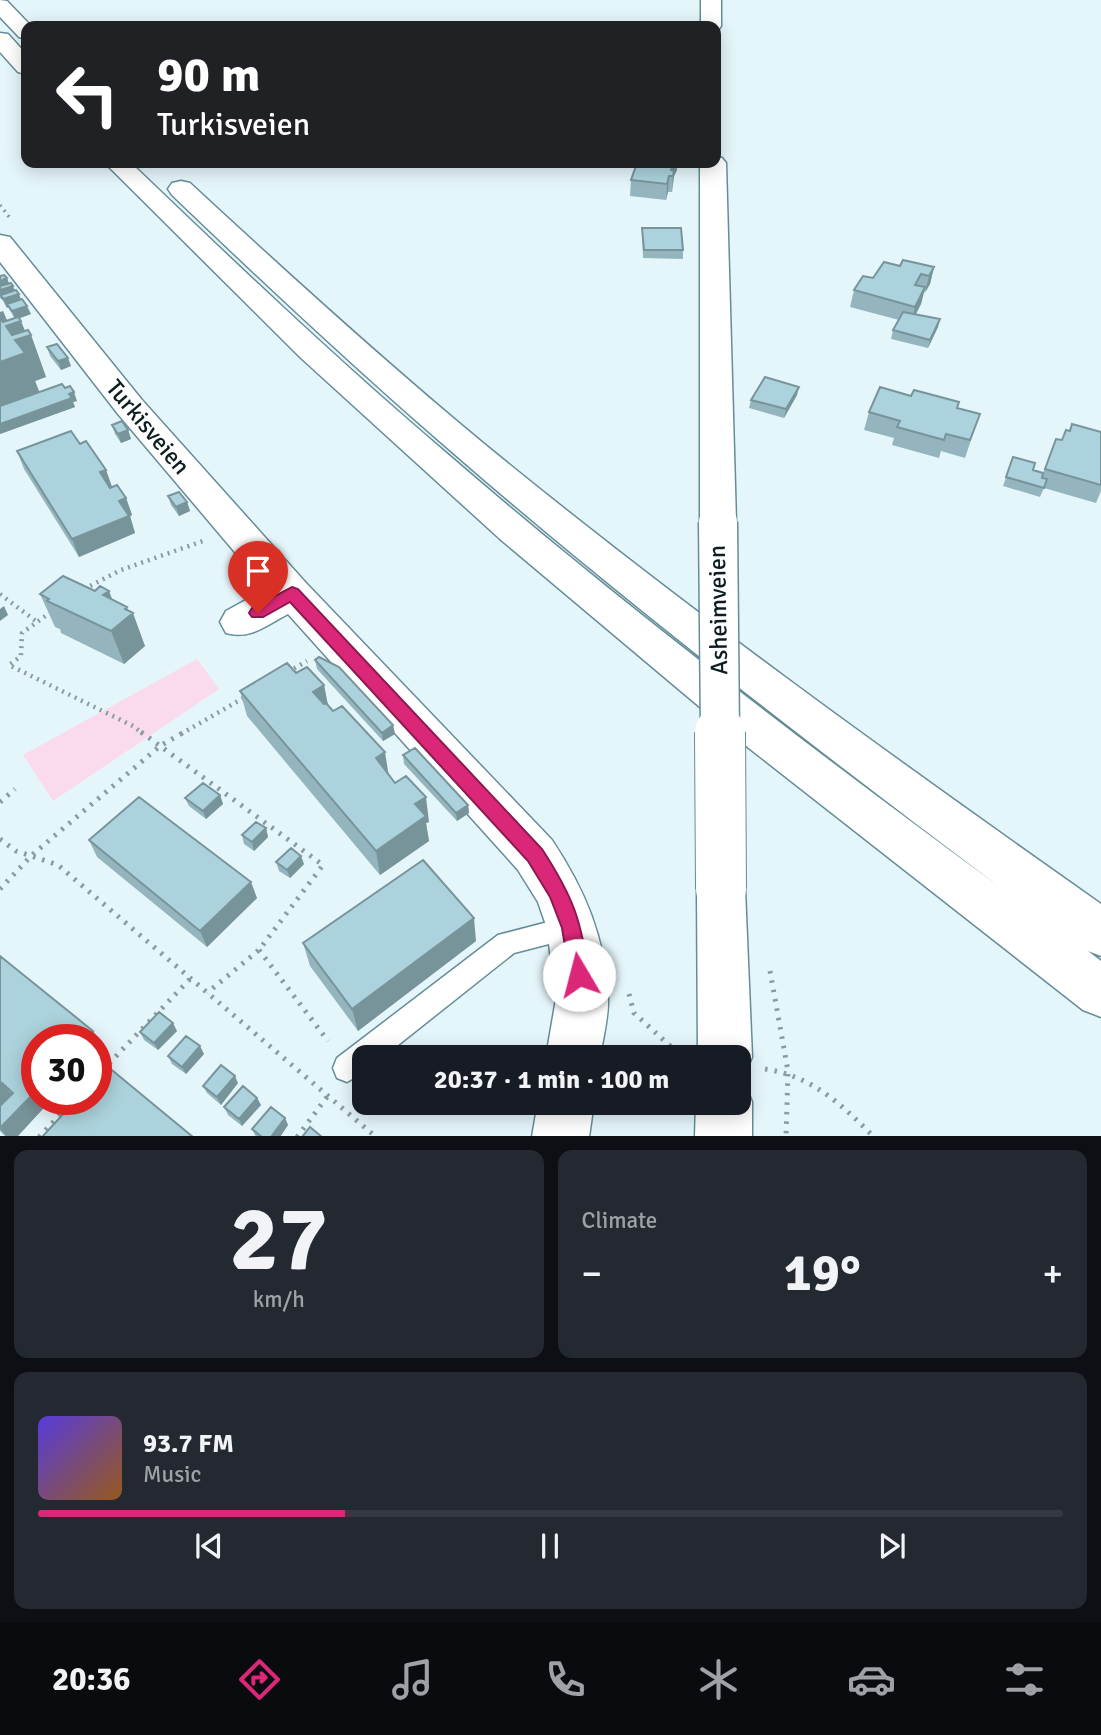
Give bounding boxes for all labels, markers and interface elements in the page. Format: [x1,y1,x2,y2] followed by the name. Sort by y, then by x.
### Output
[157,45,260,105] text: 90 m
[42,49,133,140] icon: left
[157,105,310,144] text: Turkisveien
[100,373,196,481] street label: Turkisveien
[228,541,288,613] pin
[702,545,734,675] street label: Asheimveien
[239,552,277,590] icon: arrive
[542,938,616,1012] position arrow
[21,1024,112,1115] speed limit sign: 30
[434,1064,669,1096] text: 20:37 · 1 min · 100 m
[230,1183,328,1296] text: 27
[582,1206,657,1235] text: Climate
[784,1241,861,1305] text: 19°
[582,1250,602,1297] text: −
[1042,1250,1063,1297] text: +
[253,1285,305,1314] text: km/h
[143,1428,234,1460] text: 93.7 FM
[143,1460,201,1489] text: Music
[190,1527,228,1565] icon: previous
[531,1527,569,1565] icon: pause
[873,1527,911,1565] icon: next
[235,1655,284,1704] icon: directions
[388,1655,437,1704] icon: music
[541,1655,590,1704] icon: phone
[694,1655,743,1704] icon: climate
[847,1655,896,1704] icon: car
[1000,1655,1049,1704] icon: filters
[52,1660,131,1699] text: 20:36

